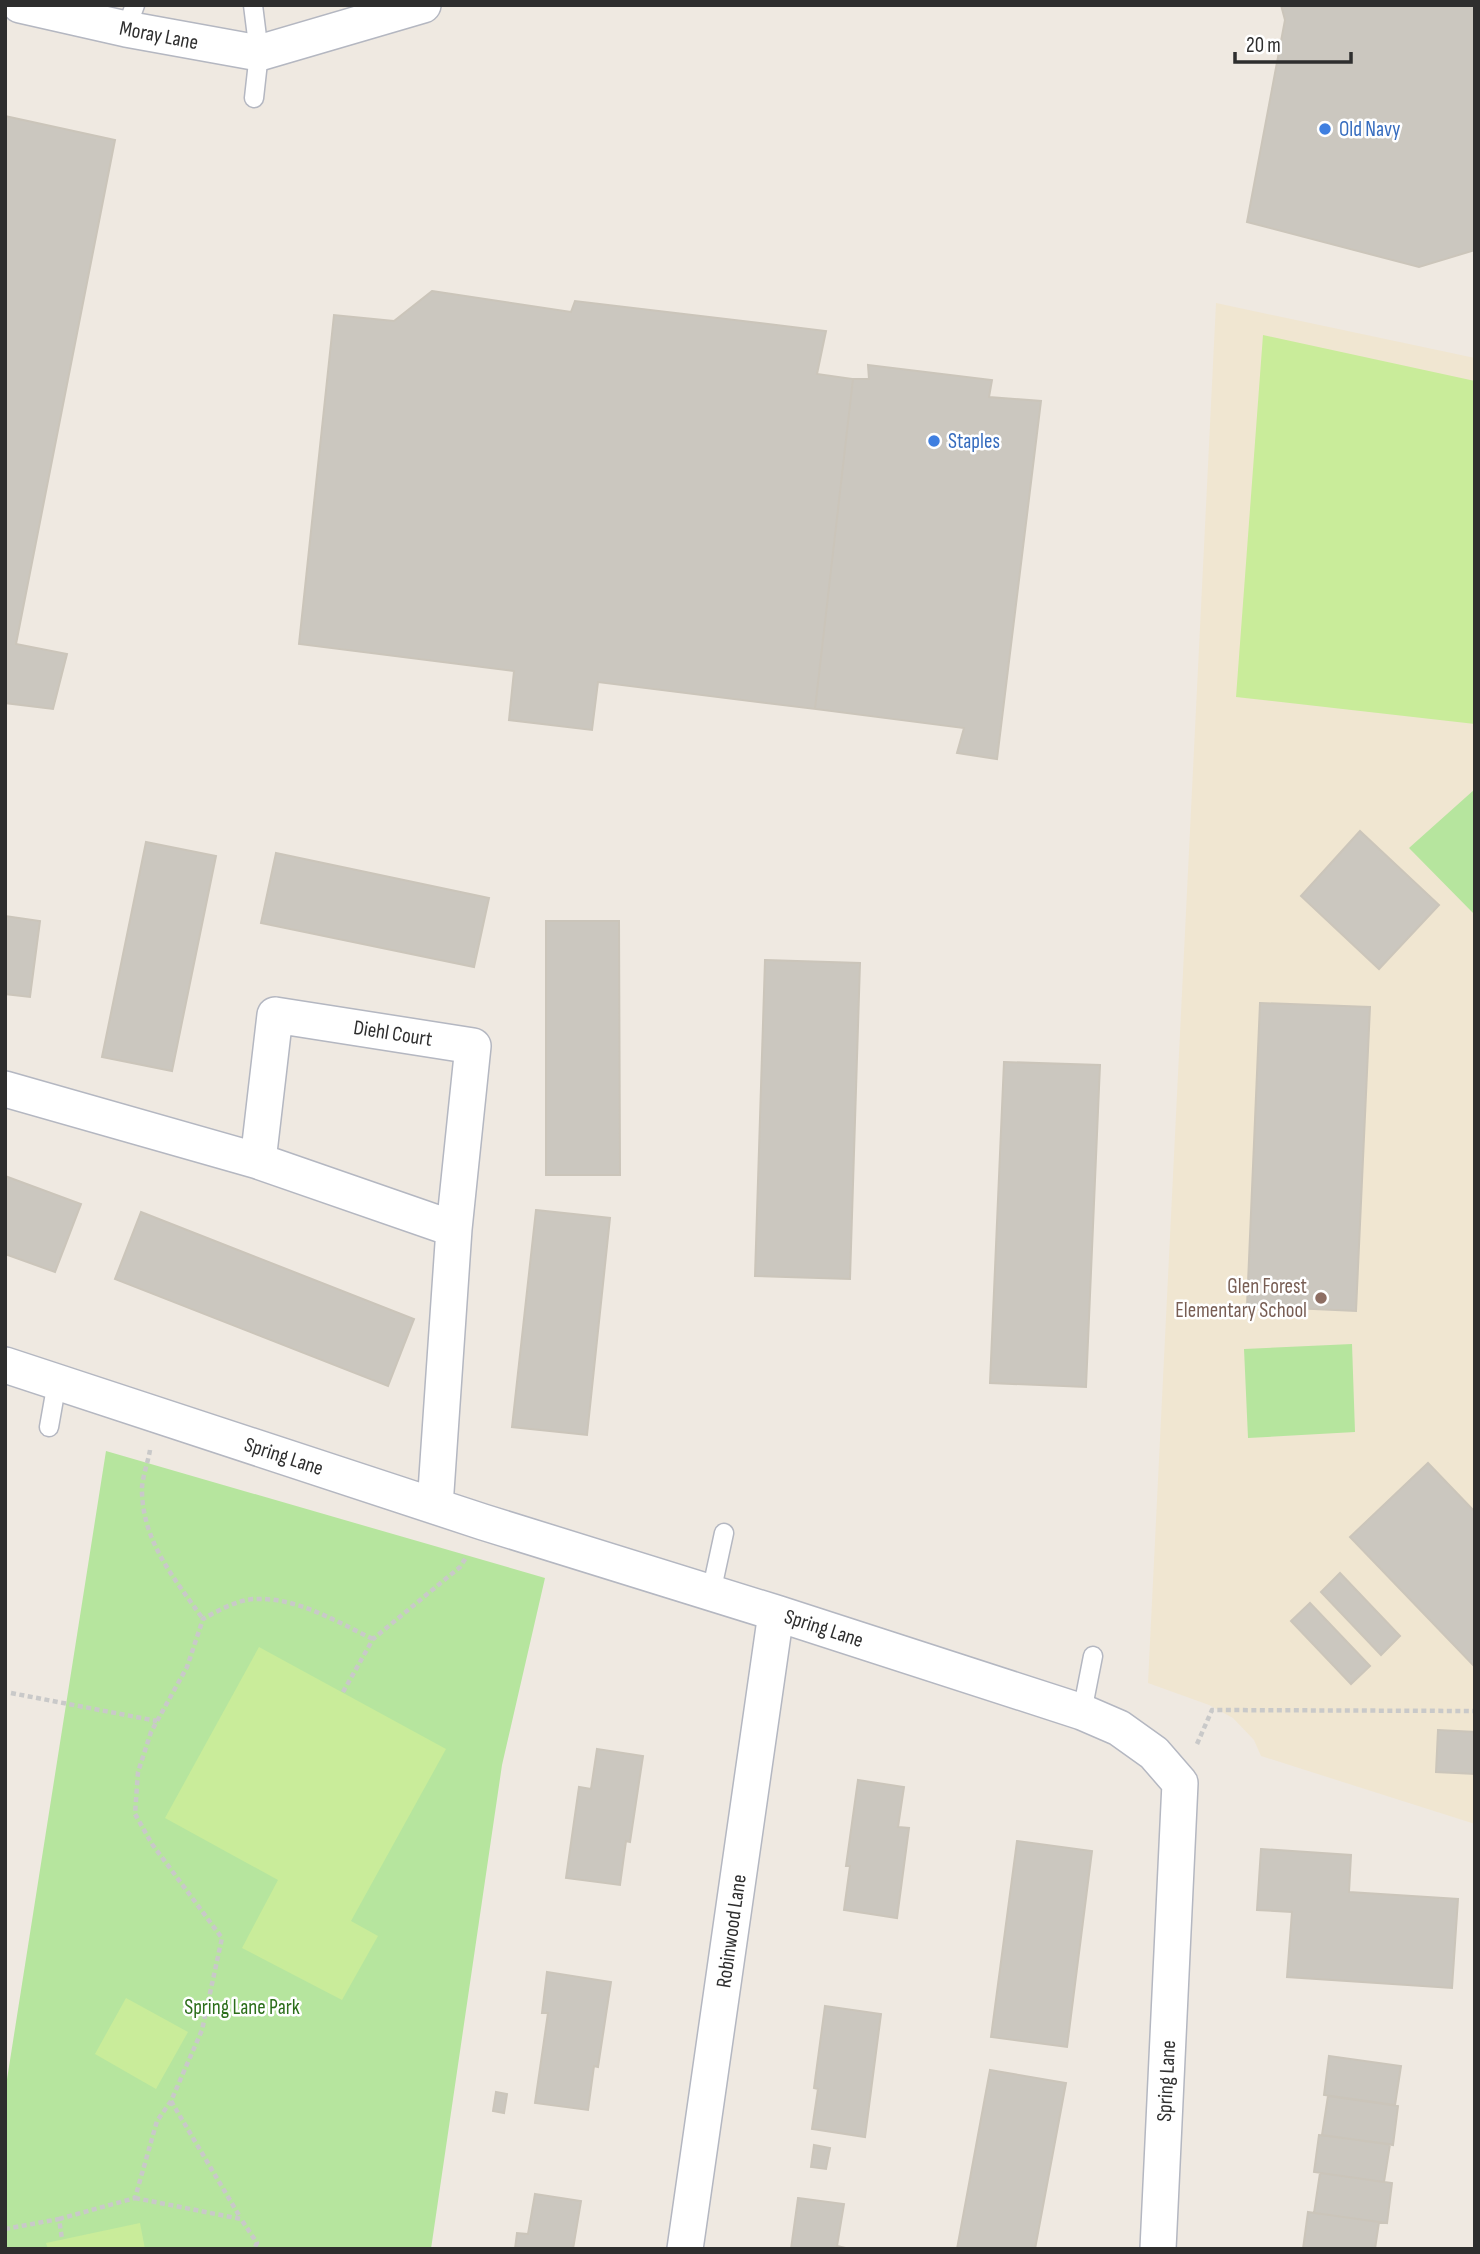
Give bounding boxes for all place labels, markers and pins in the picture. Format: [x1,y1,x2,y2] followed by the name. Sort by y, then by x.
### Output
[1339,117,1400,142] place label: Old Navy
[1317,121,1333,137] marker: Old Navy
[948,429,1000,454] place label: Staples
[926,433,942,449] marker: Staples
[1175,1274,1307,1323] place label: Glen Forest Elementary School
[1313,1290,1329,1306] marker: Glen Forest Elementary School

